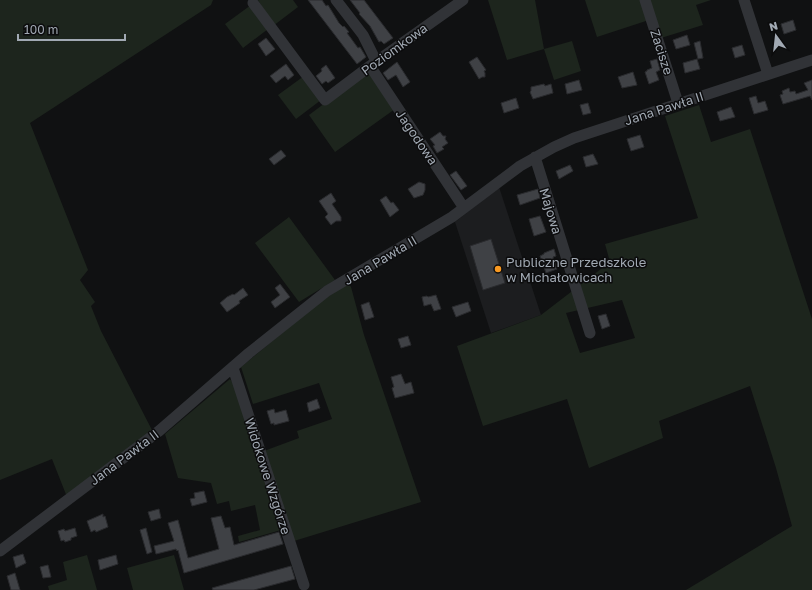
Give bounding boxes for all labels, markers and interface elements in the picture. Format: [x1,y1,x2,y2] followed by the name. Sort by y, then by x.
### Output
[18,16,125,42] scale bar
[756,16,796,56] north arrow
[768,18,779,33] text: N
[358,20,430,78] street label: Poziomkowa
[24,22,58,37] text: 100 m
[647,27,677,77] street label: Zacisze
[622,88,706,128] street label: Jana Pawła II
[393,106,441,168] street label: Jagodowa
[536,186,566,236] street label: Majowa
[341,232,419,288] street label: Jana Pawła II
[506,254,646,285] place label: Publiczne Przedszkole w Michałowicach
[493,264,503,274] marker: Publiczne Przedszkole w Michałowicach
[242,416,294,536] street label: Widokowe Wzgórze
[86,426,162,488] street label: Jana Pawła II

